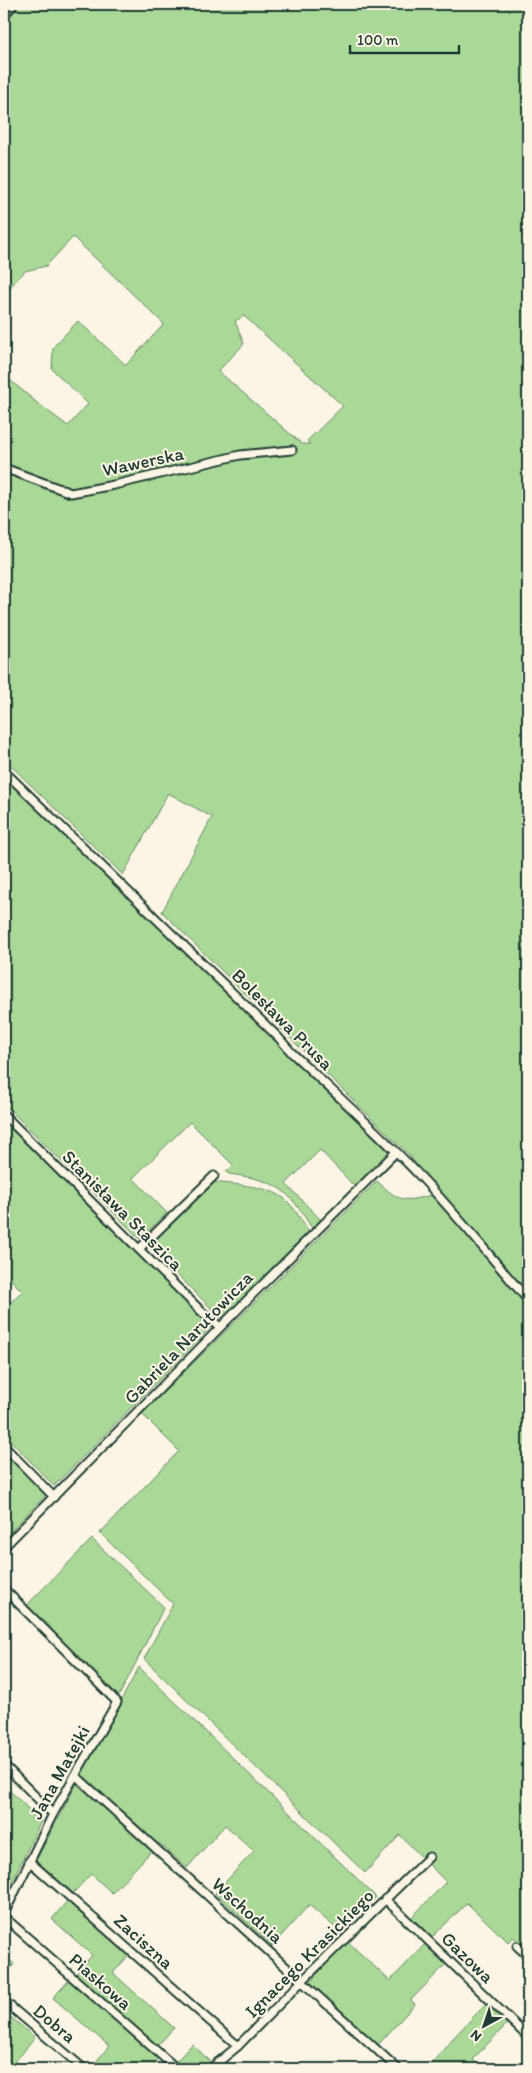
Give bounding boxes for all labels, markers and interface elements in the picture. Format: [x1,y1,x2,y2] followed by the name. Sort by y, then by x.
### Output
[350,22,458,54] scale bar
[357,31,399,49] text: 100 m
[100,442,186,481] street label: Wawerska
[227,964,338,1075] street label: Bolesława Prusa
[57,1145,188,1276] street label: Stanisława Staszica
[119,1266,258,1409] street label: Gabriela Narutowicza
[24,1721,95,1823] street label: Jana Matejki
[207,1872,288,1949] street label: Wschodnia
[240,1884,379,2023] street label: Ignacego Krasickiego
[109,1909,178,1974] street label: Zaciszna
[437,1927,499,1988] street label: Gazowa
[65,1948,137,2015] street label: Piaskowa
[29,1999,81,2048] street label: Dobra
[460,2000,510,2050] north arrow
[467,2026,485,2045] text: N

